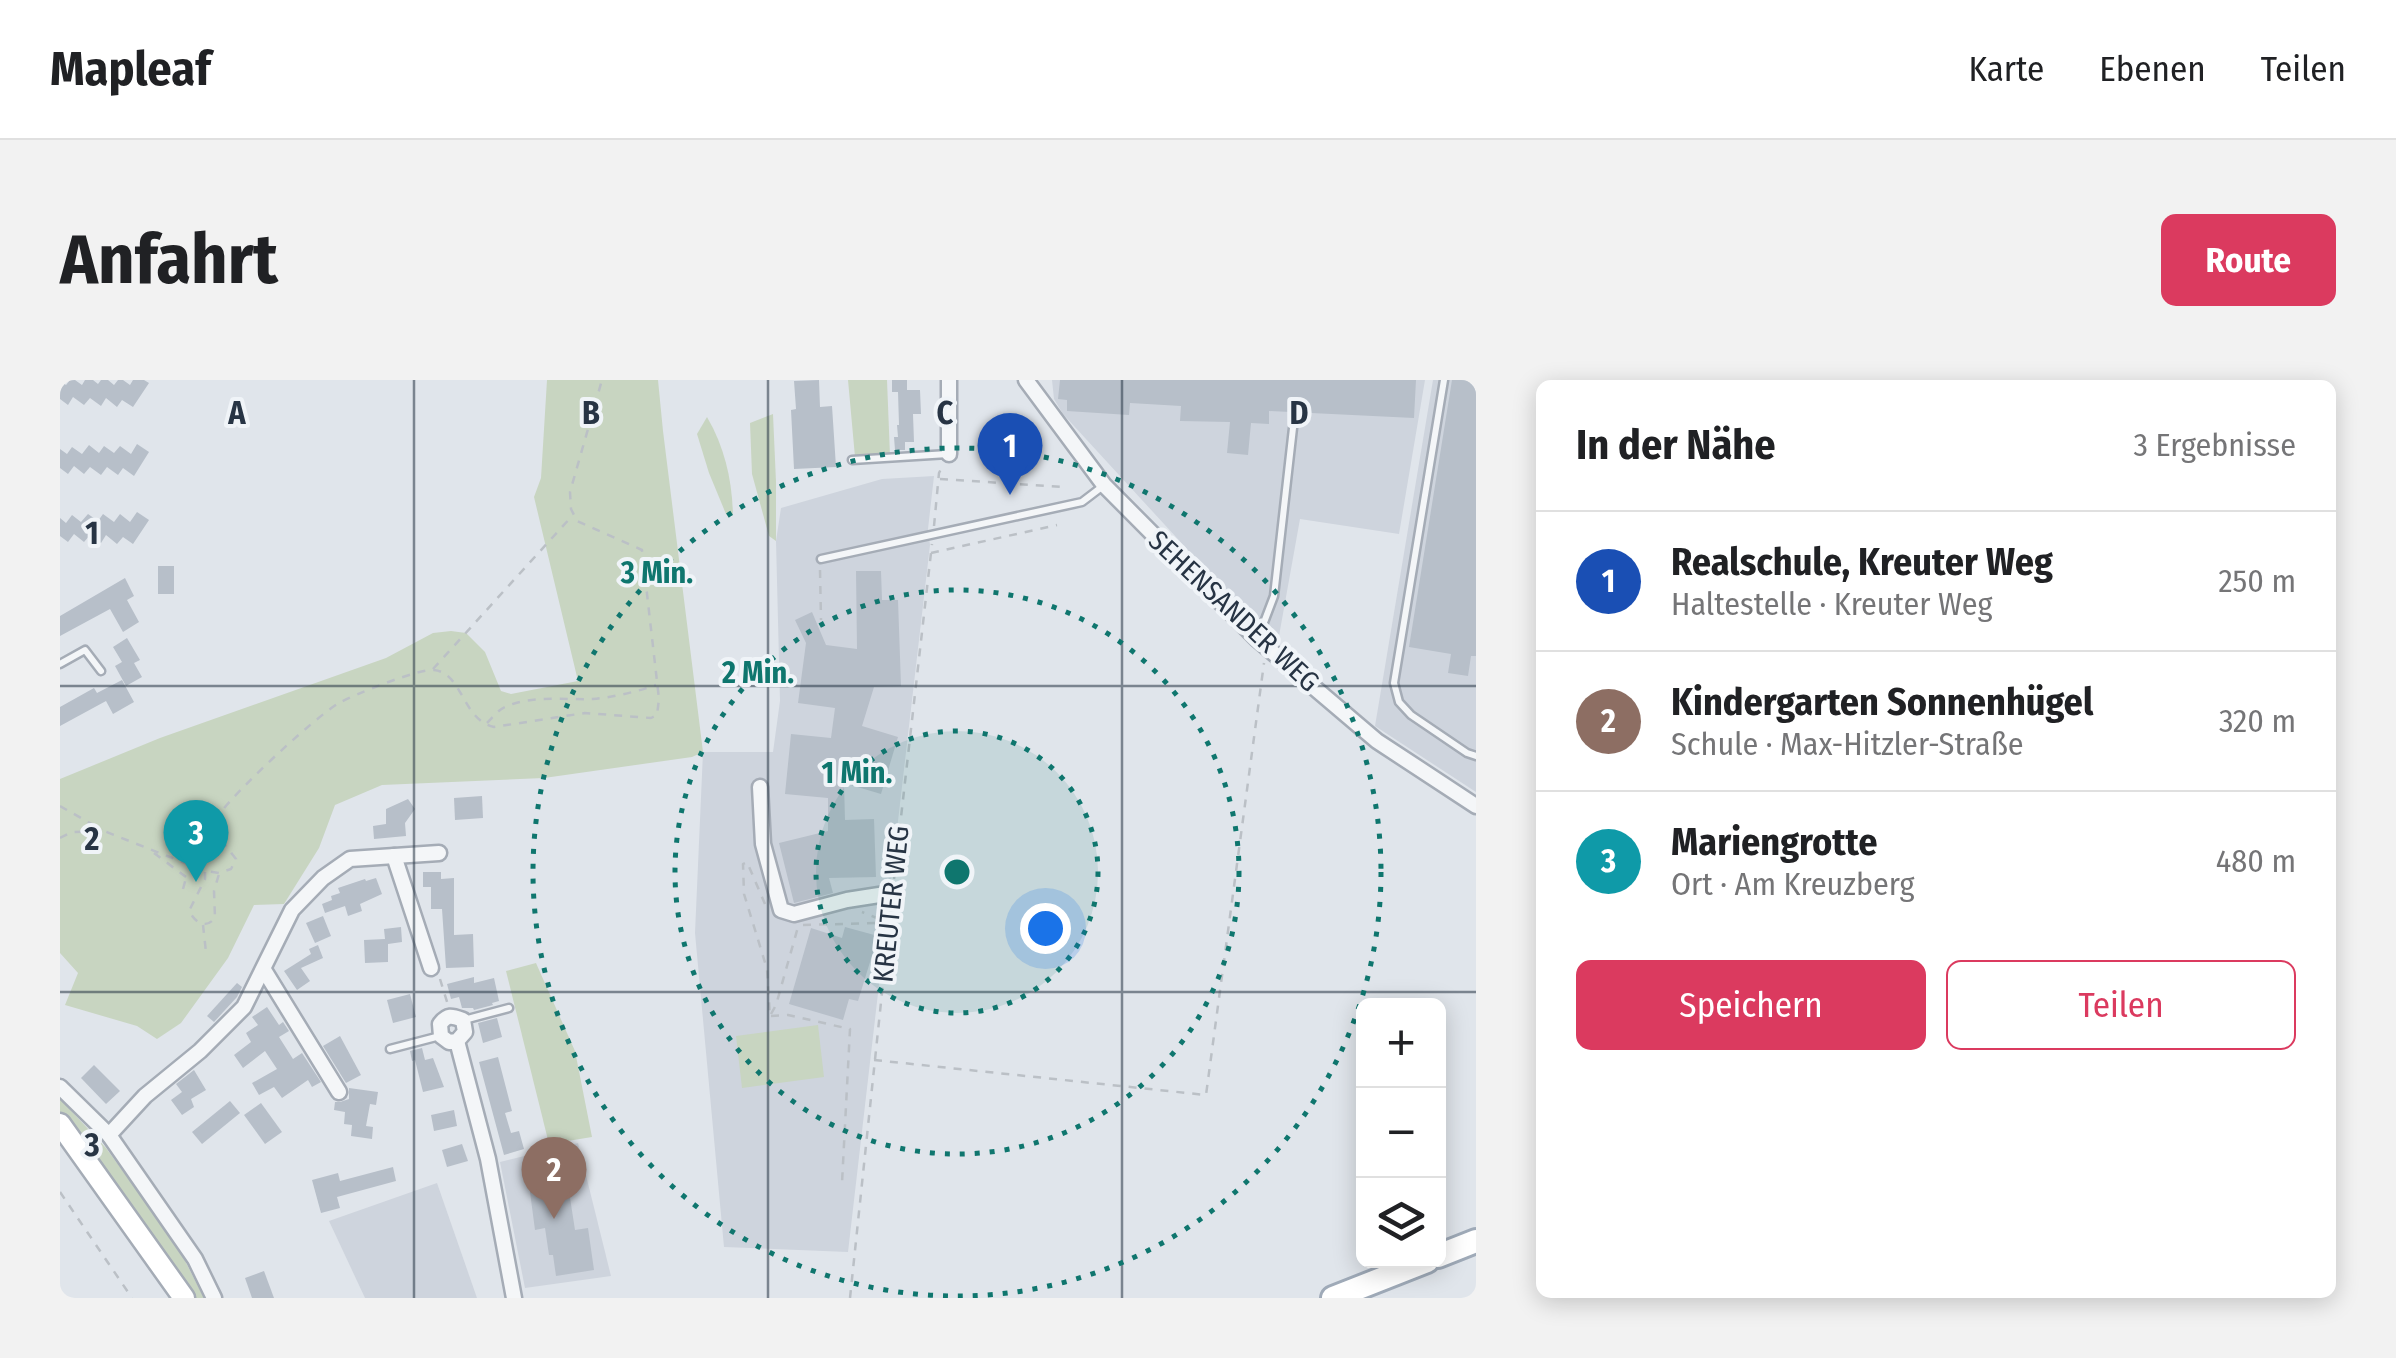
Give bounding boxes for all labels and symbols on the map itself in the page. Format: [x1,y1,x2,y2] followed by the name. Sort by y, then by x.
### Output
[227,394,246,432] text: A
[582,394,600,432] text: B
[937,394,954,432] text: C
[1289,394,1309,432] text: D
[978,412,1042,495] pin: 1
[85,514,99,552] text: 1
[1142,524,1326,698] street label: SEHENSANDER WEG
[620,555,693,591] text: 3 Min.
[721,655,794,691] text: 2 Min.
[822,755,893,791] text: 1 Min.
[164,800,228,882] pin: 3
[84,820,100,858] text: 2
[866,824,916,984] street label: KREUTER WEG
[939,854,975,890] centre of rings
[1020,903,1071,954] your location
[83,1126,100,1164] text: 3
[522,1136,586,1219] pin: 2

